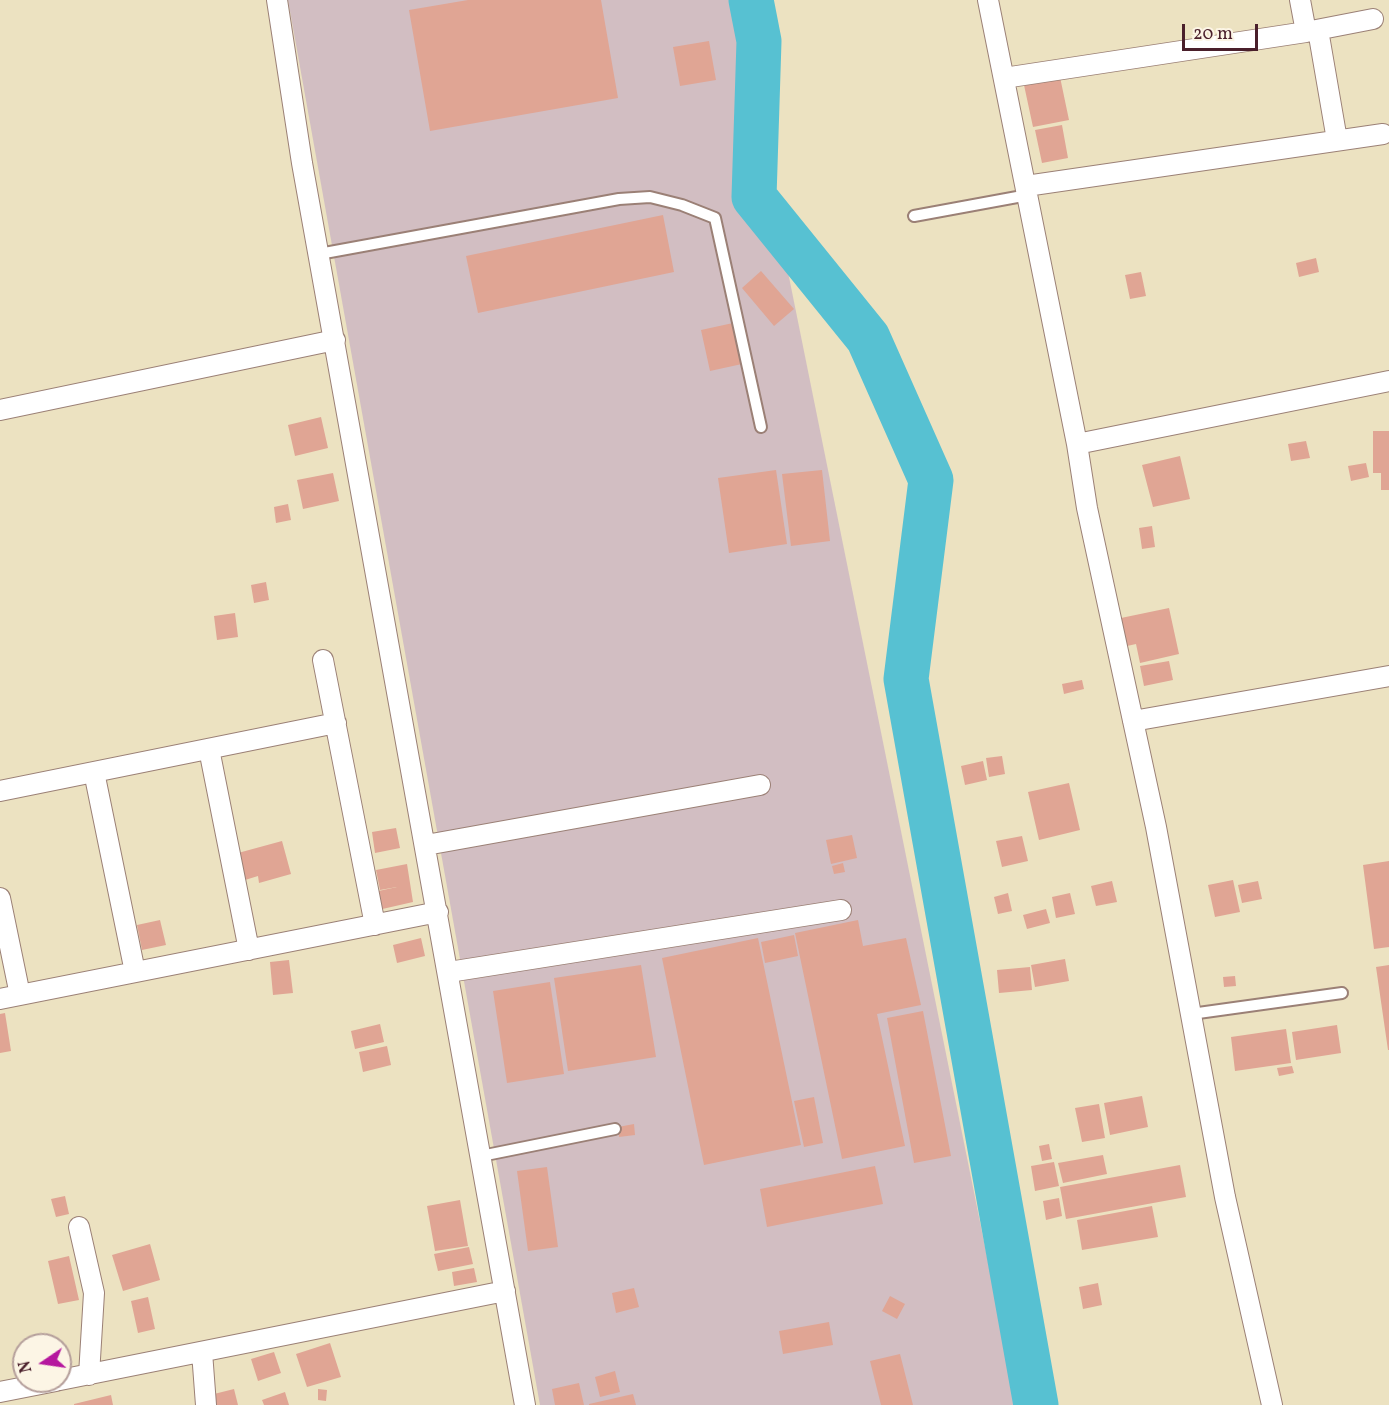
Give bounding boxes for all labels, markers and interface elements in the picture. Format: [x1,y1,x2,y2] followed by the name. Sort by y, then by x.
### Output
[1185,12,1262,50] scale bar
[1193,22,1233,47] text: 20 m
[12,1333,72,1393] north arrow
[14,1358,38,1375] text: N

